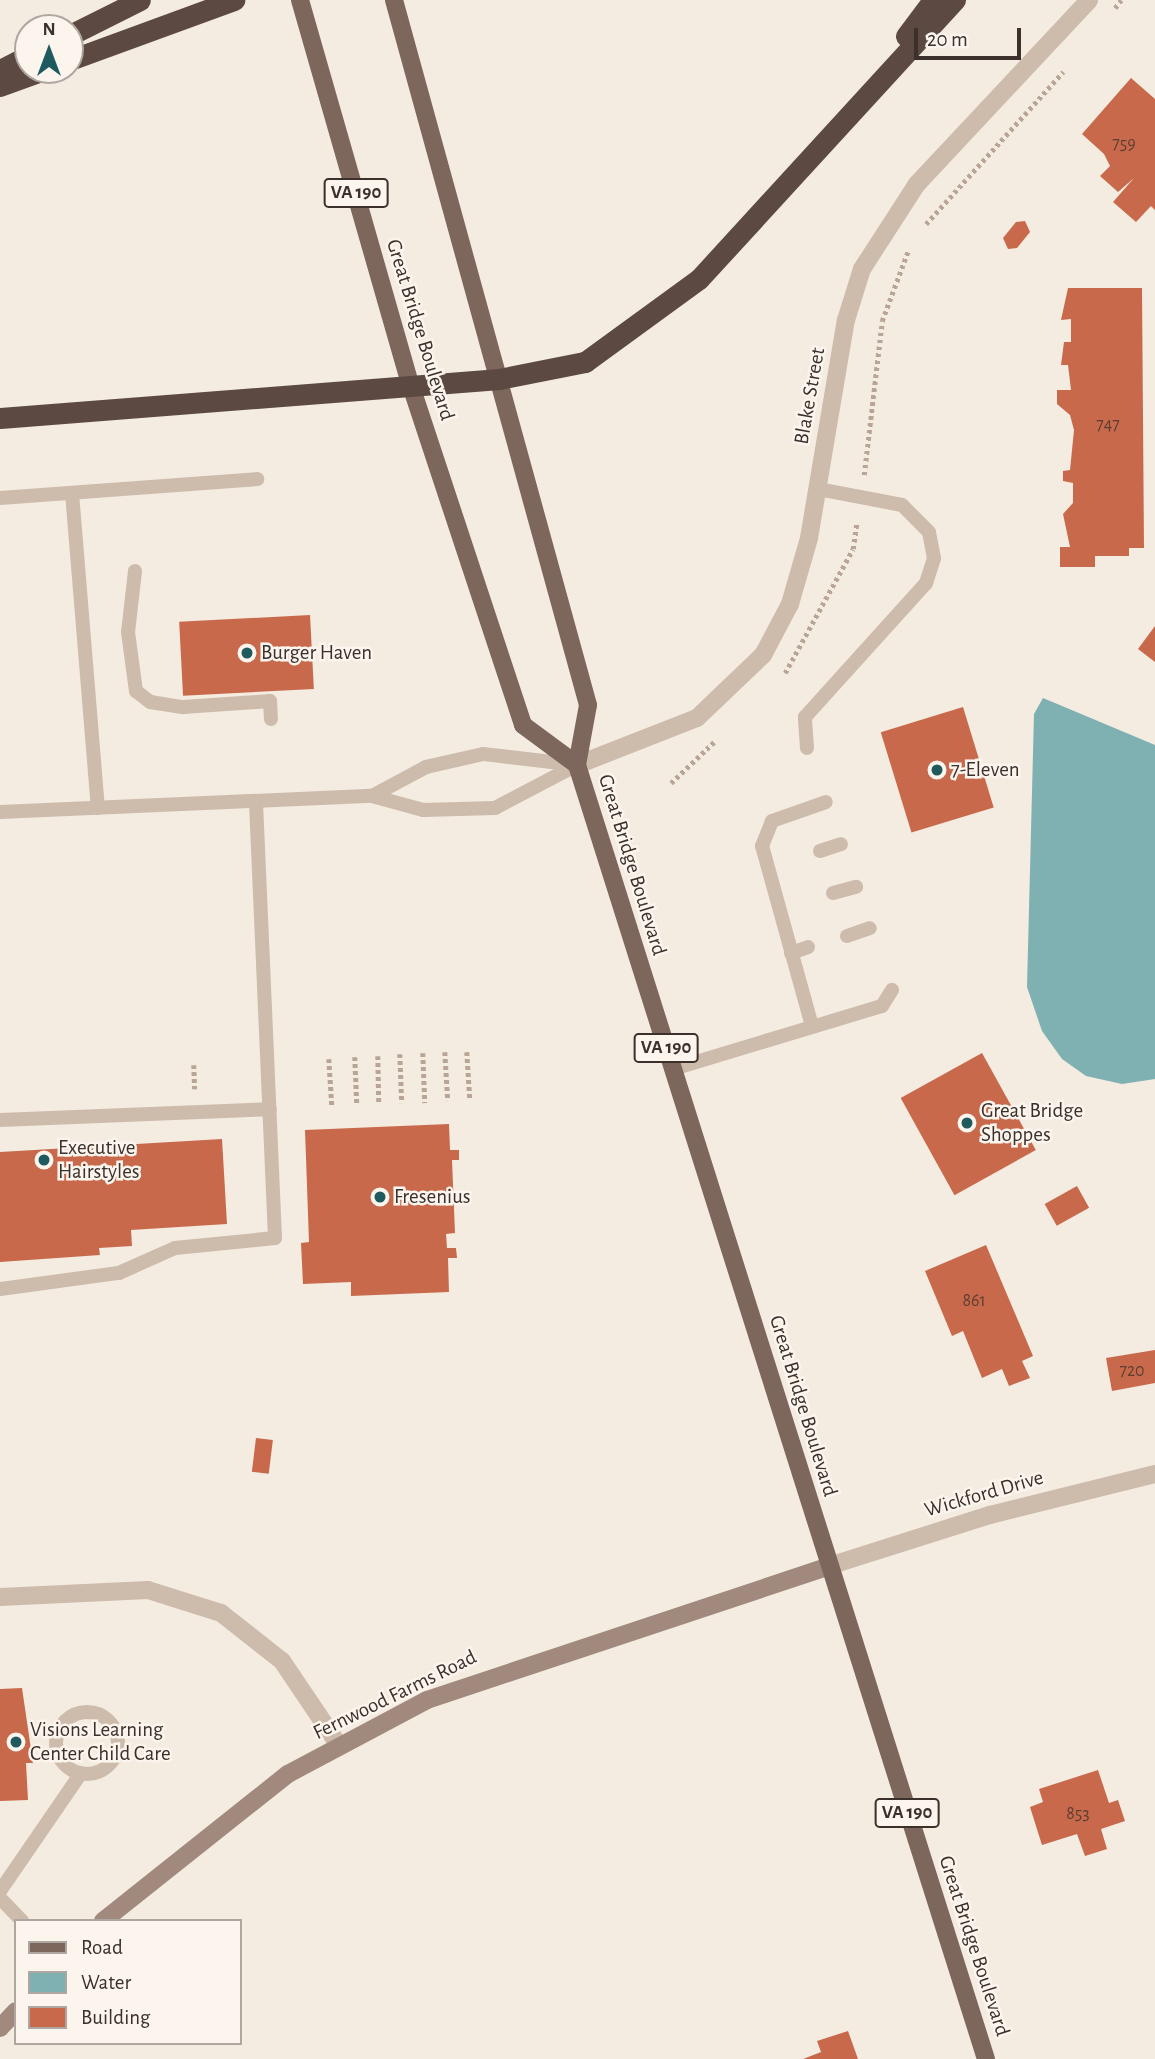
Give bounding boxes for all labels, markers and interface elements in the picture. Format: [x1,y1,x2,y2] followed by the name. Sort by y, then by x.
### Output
[14,14,84,84] north arrow
[917,14,1024,58] scale bar
[42,20,56,39] text: N
[927,29,968,50] text: 20 m
[1112,133,1136,155] house number: 759
[323,178,389,209] road number: VA 190
[380,236,460,424] street label: Great Bridge Boulevard
[789,346,831,446] street label: Blake Street
[1096,414,1120,436] house number: 747
[261,640,372,666] place label: Burger Haven
[239,645,255,661] marker: Burger Haven
[951,757,1020,783] place label: 7-Eleven
[929,762,945,778] marker: 7-Eleven
[592,771,672,959] street label: Great Bridge Boulevard
[633,1032,699,1064] road number: VA 190
[981,1098,1083,1148] place label: Great Bridge Shoppes
[959,1115,975,1131] marker: Great Bridge Shoppes
[58,1135,140,1185] place label: Executive Hairstyles
[36,1152,52,1168] marker: Executive Hairstyles
[394,1184,471,1210] place label: Fresenius
[372,1189,388,1205] marker: Fresenius
[962,1290,986,1312] house number: 861
[763,1312,843,1500] street label: Great Bridge Boulevard
[1119,1360,1145,1382] house number: 720
[922,1465,1046,1523] street label: Wickford Drive
[309,1645,481,1745] street label: Fernwood Farms Road
[30,1717,171,1767] place label: Visions Learning Center Child Care
[8,1734,24,1750] marker: Visions Learning Center Child Care
[874,1798,940,1828] road number: VA 190
[1066,1803,1090,1825] house number: 853
[933,1853,1015,2039] street label: Great Bridge Boulevard
[14,1919,242,2045] legend
[81,1937,123,1958] text: Road
[81,1972,131,1993] text: Water
[81,2007,150,2028] text: Building

